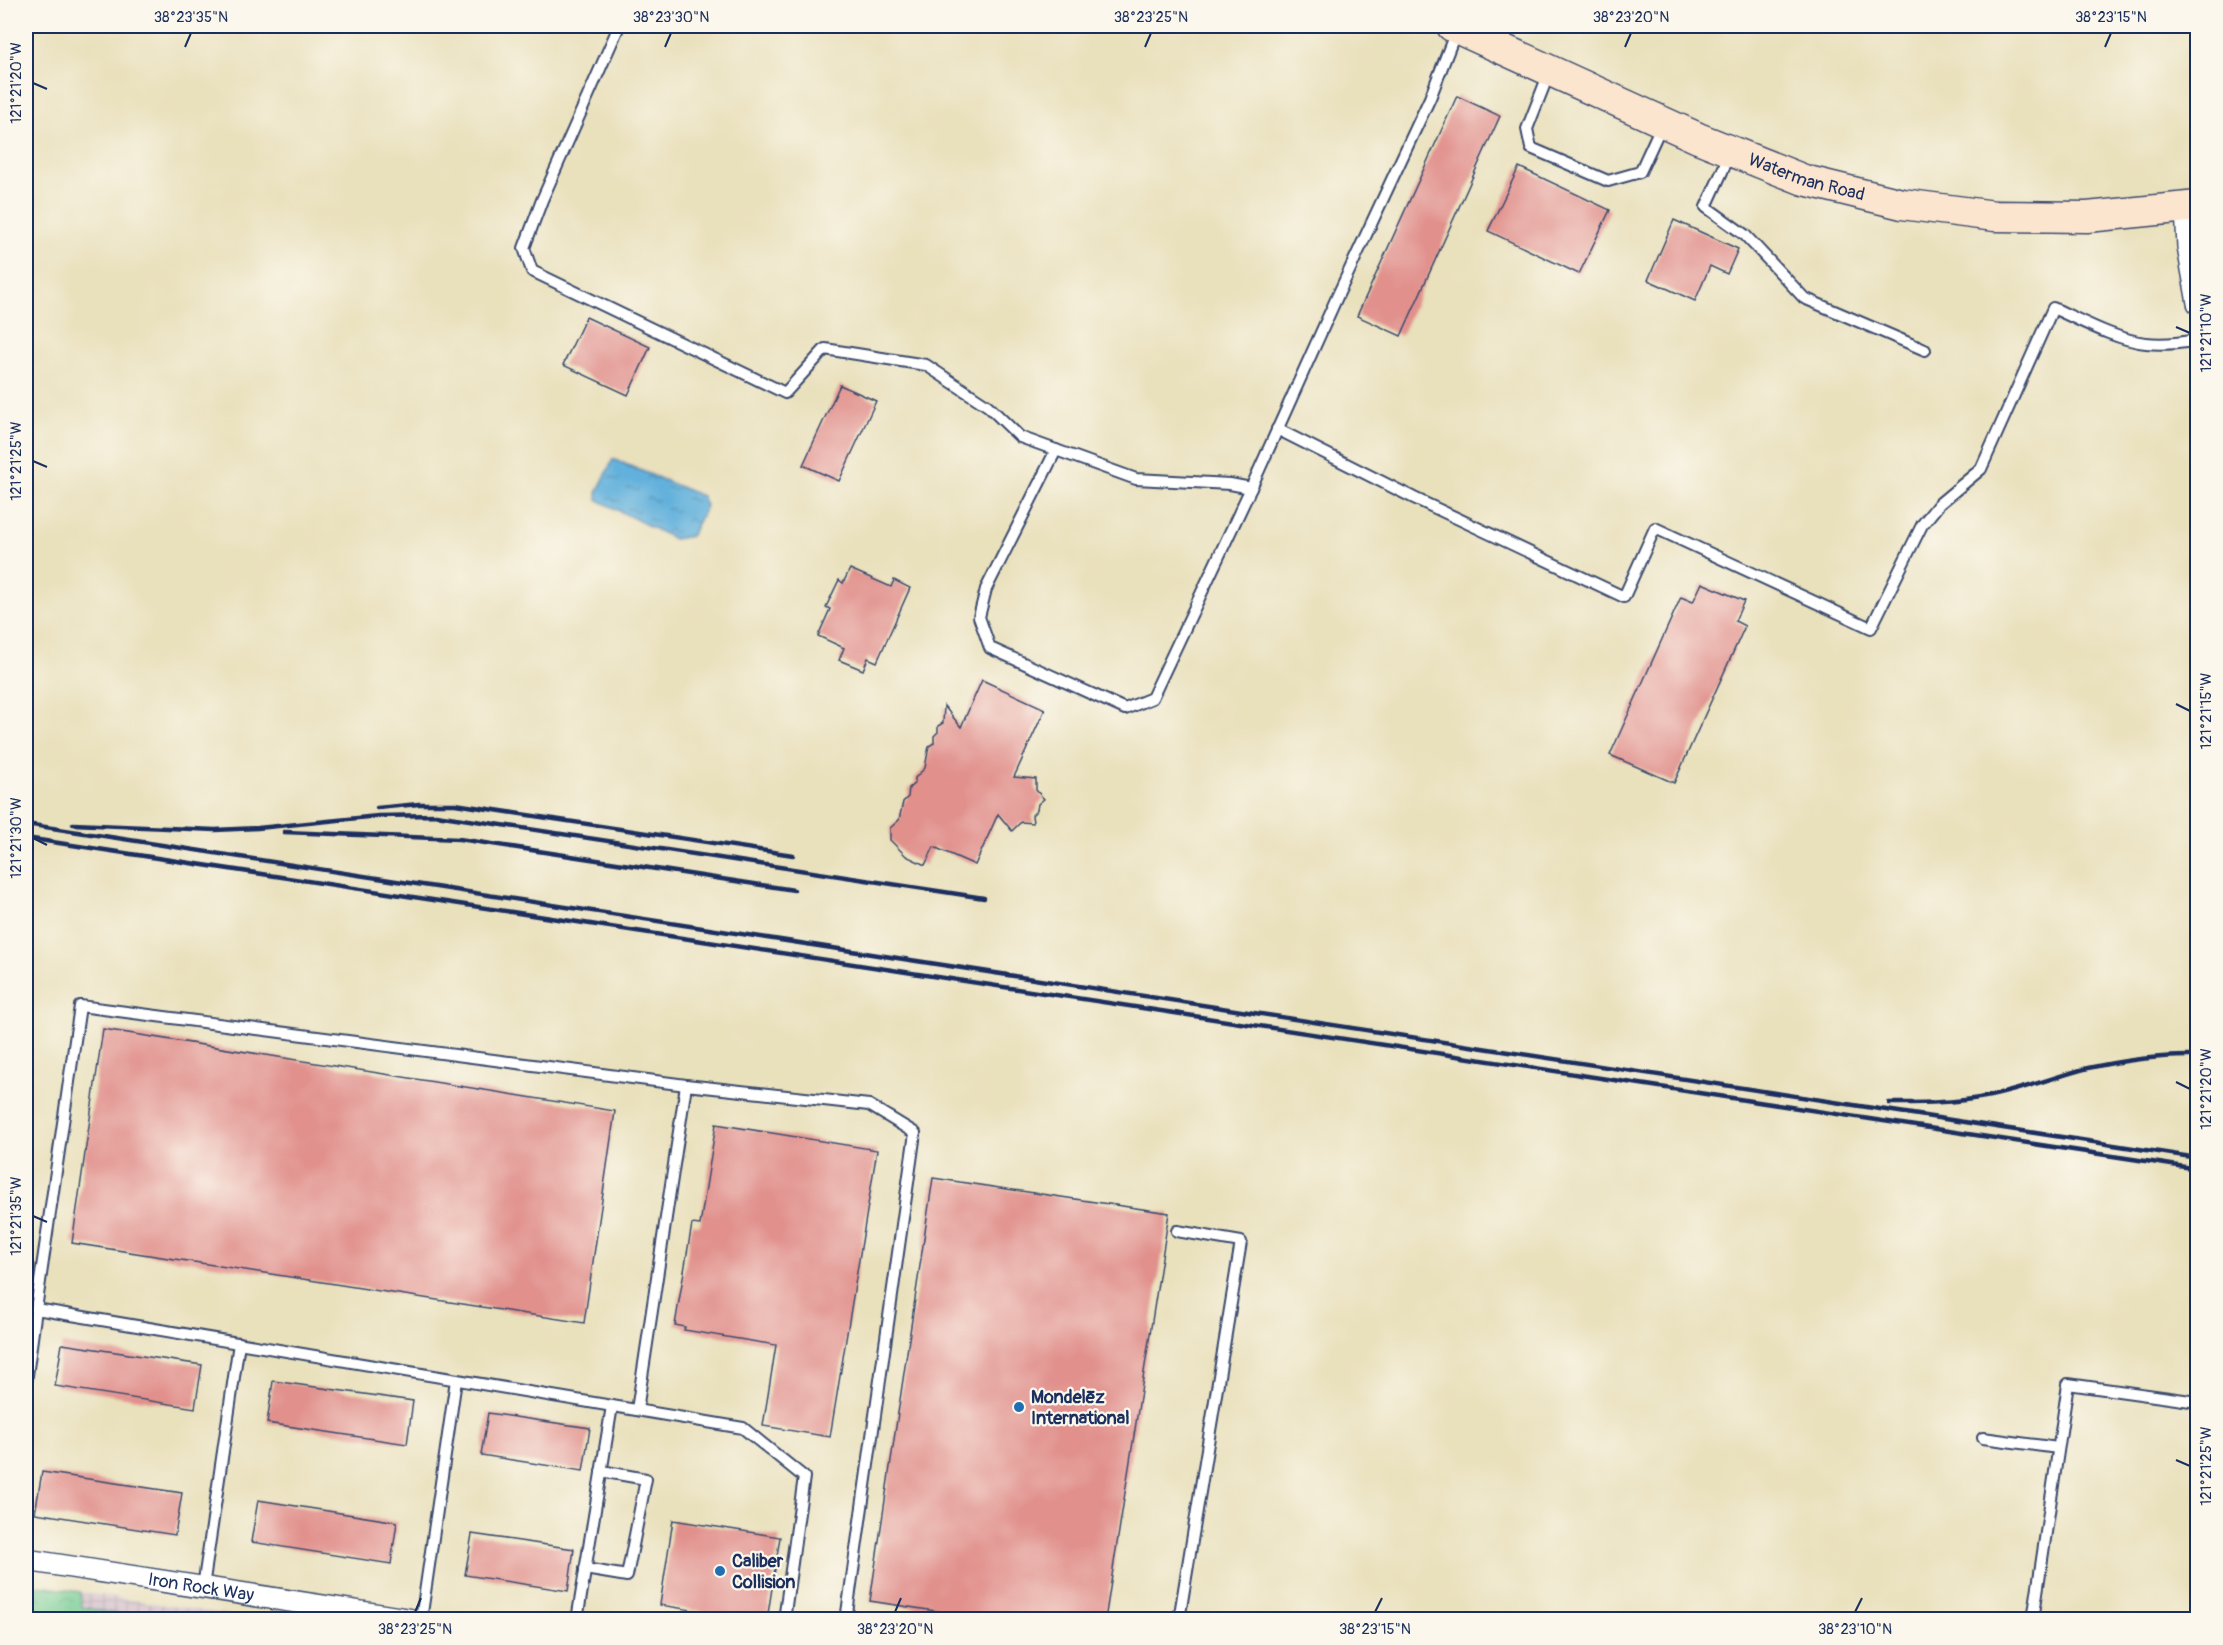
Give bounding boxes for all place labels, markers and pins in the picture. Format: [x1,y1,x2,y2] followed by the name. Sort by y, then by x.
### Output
[1031,1386,1129,1430] place label: Mondelēz International
[1012,1400,1026,1414] marker: Mondelēz International
[732,1550,795,1594] place label: Caliber Collision
[713,1564,727,1578] marker: Caliber Collision

